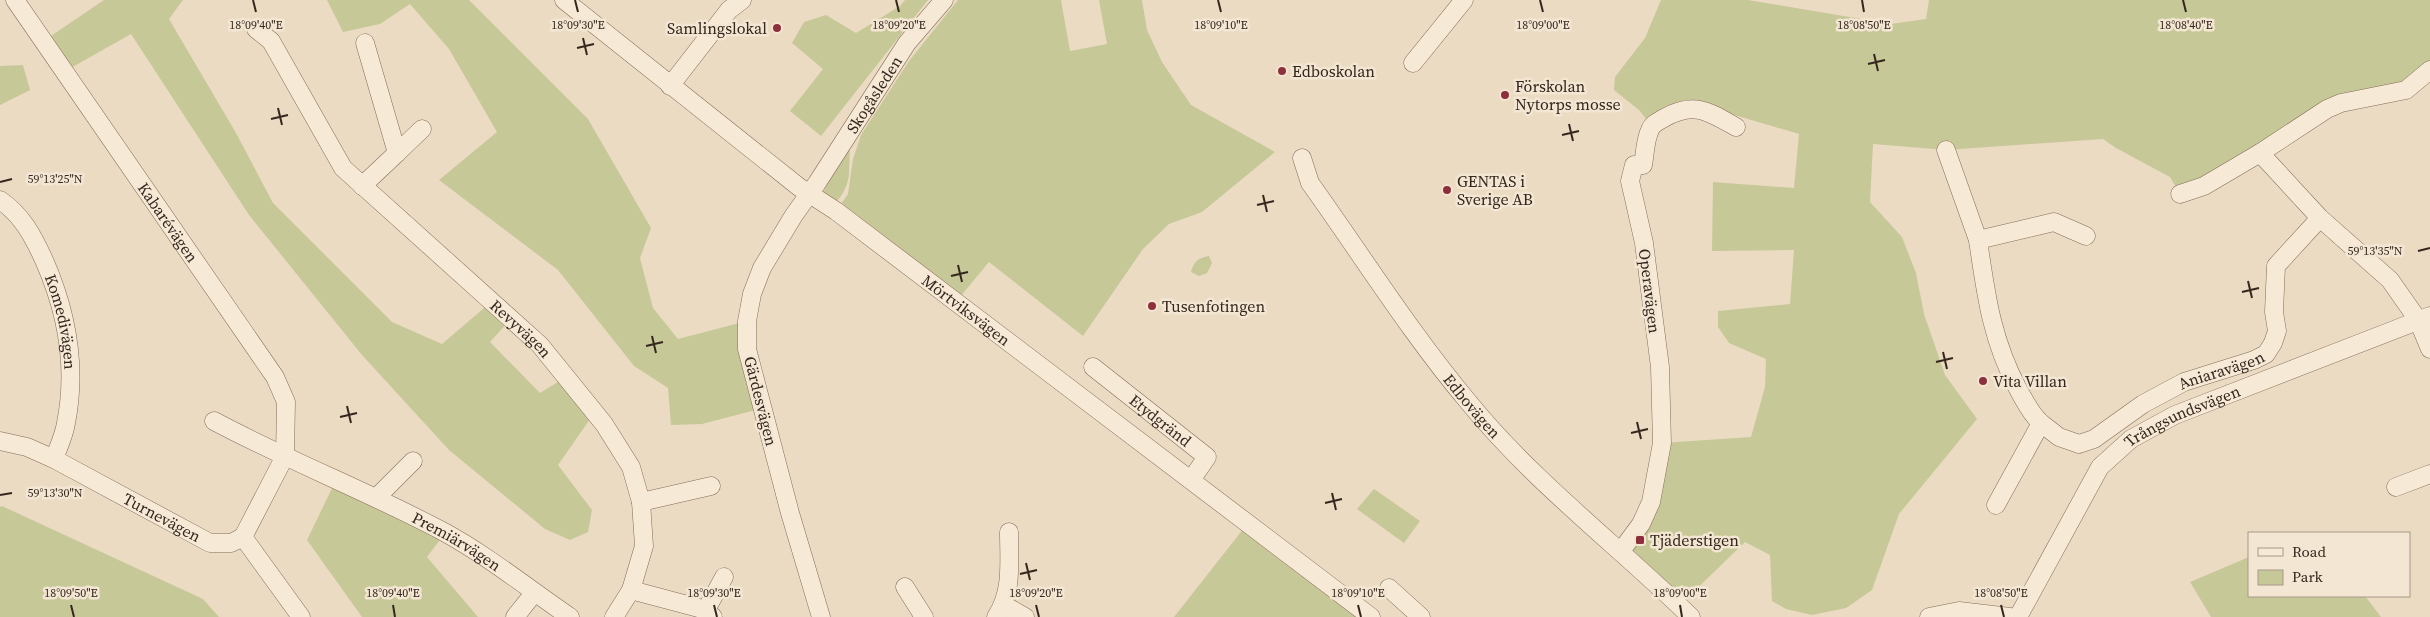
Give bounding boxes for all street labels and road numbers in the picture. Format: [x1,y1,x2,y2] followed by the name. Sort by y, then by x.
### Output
[841,51,907,137] street label: Skogåsleden
[133,178,204,267] street label: Kabarévägen
[1634,247,1666,335] street label: Operavägen
[918,269,1015,351] street label: Mörtviksvägen
[40,271,81,370] street label: Komedivägen
[485,294,557,363] street label: Revyvägen
[2174,345,2268,394] street label: Aniaravägen
[739,354,783,448] street label: Gärdesvägen
[1438,369,1506,443] street label: Edbovägen
[2119,380,2244,452] street label: Trångsundsvägen
[1125,389,1196,452] street label: Etydgränd
[119,487,205,547] street label: Turnevägen
[408,506,506,576] street label: Premiärvägen

